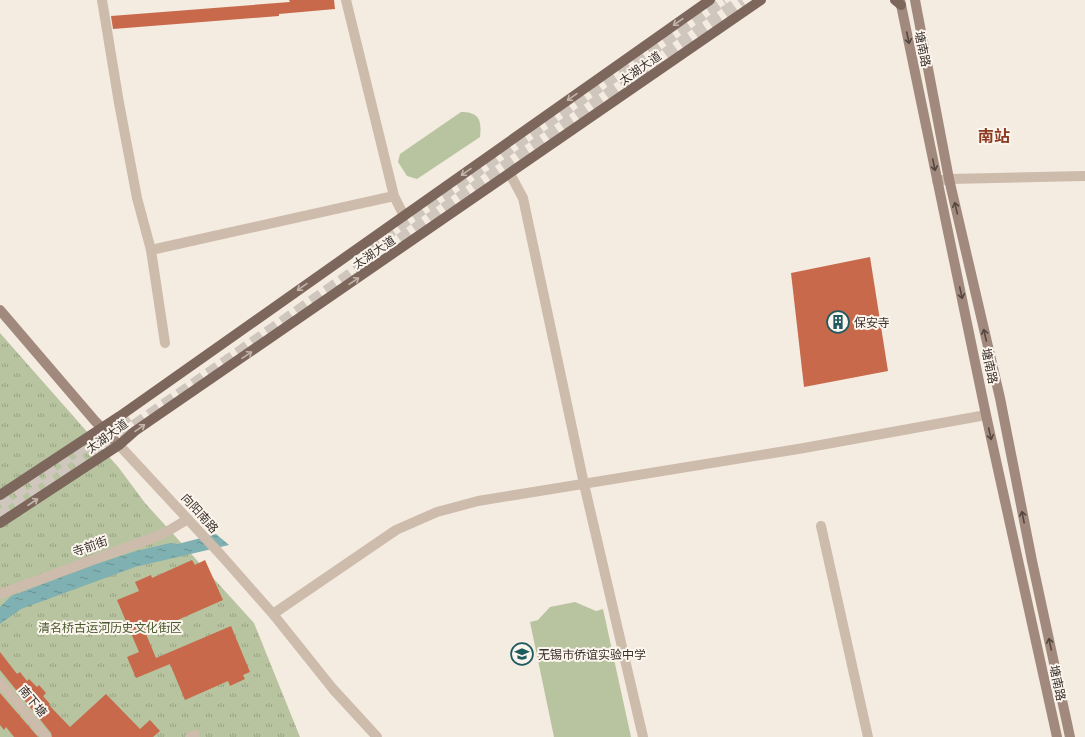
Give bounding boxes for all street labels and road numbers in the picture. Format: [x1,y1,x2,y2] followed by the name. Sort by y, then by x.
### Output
[911,30,935,68] street label: 塘南路
[615,47,665,89] street label: 太湖大道
[349,232,399,272] street label: 太湖大道
[978,347,1002,385] street label: 塘南路
[83,415,131,457] street label: 太湖大道
[178,489,222,537] street label: 向阳南路
[70,532,110,560] street label: 寺前街
[1046,664,1070,702] street label: 塘南路
[15,682,51,720] street label: 南下塘

